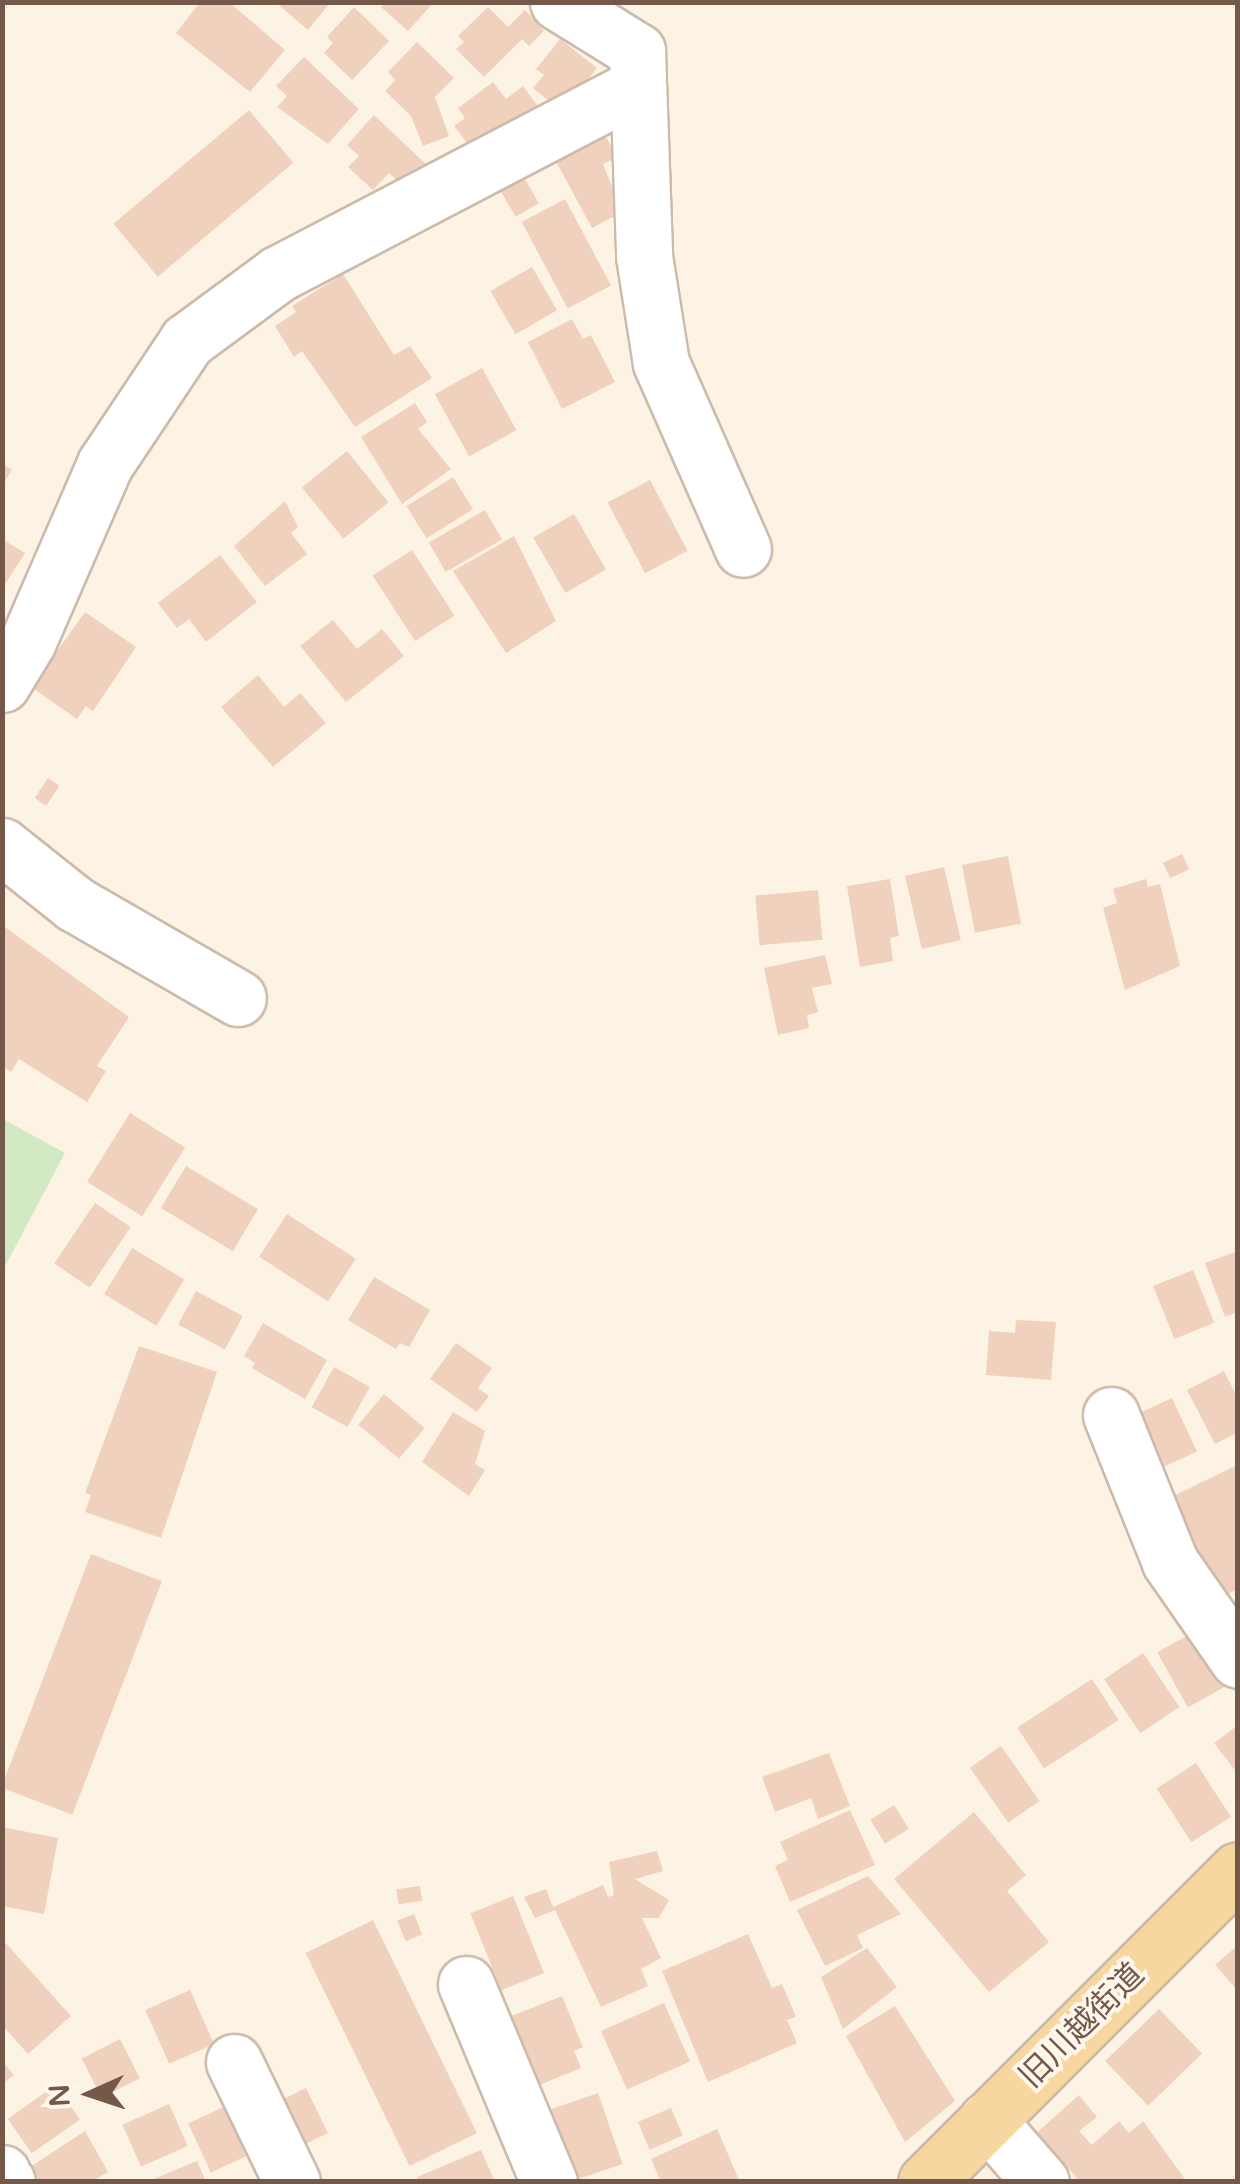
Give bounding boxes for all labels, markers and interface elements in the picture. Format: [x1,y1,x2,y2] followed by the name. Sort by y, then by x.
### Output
[1012,1956,1152,2096] street label: 旧川越街道
[40,2044,140,2144] north arrow
[42,2083,78,2108] text: N

